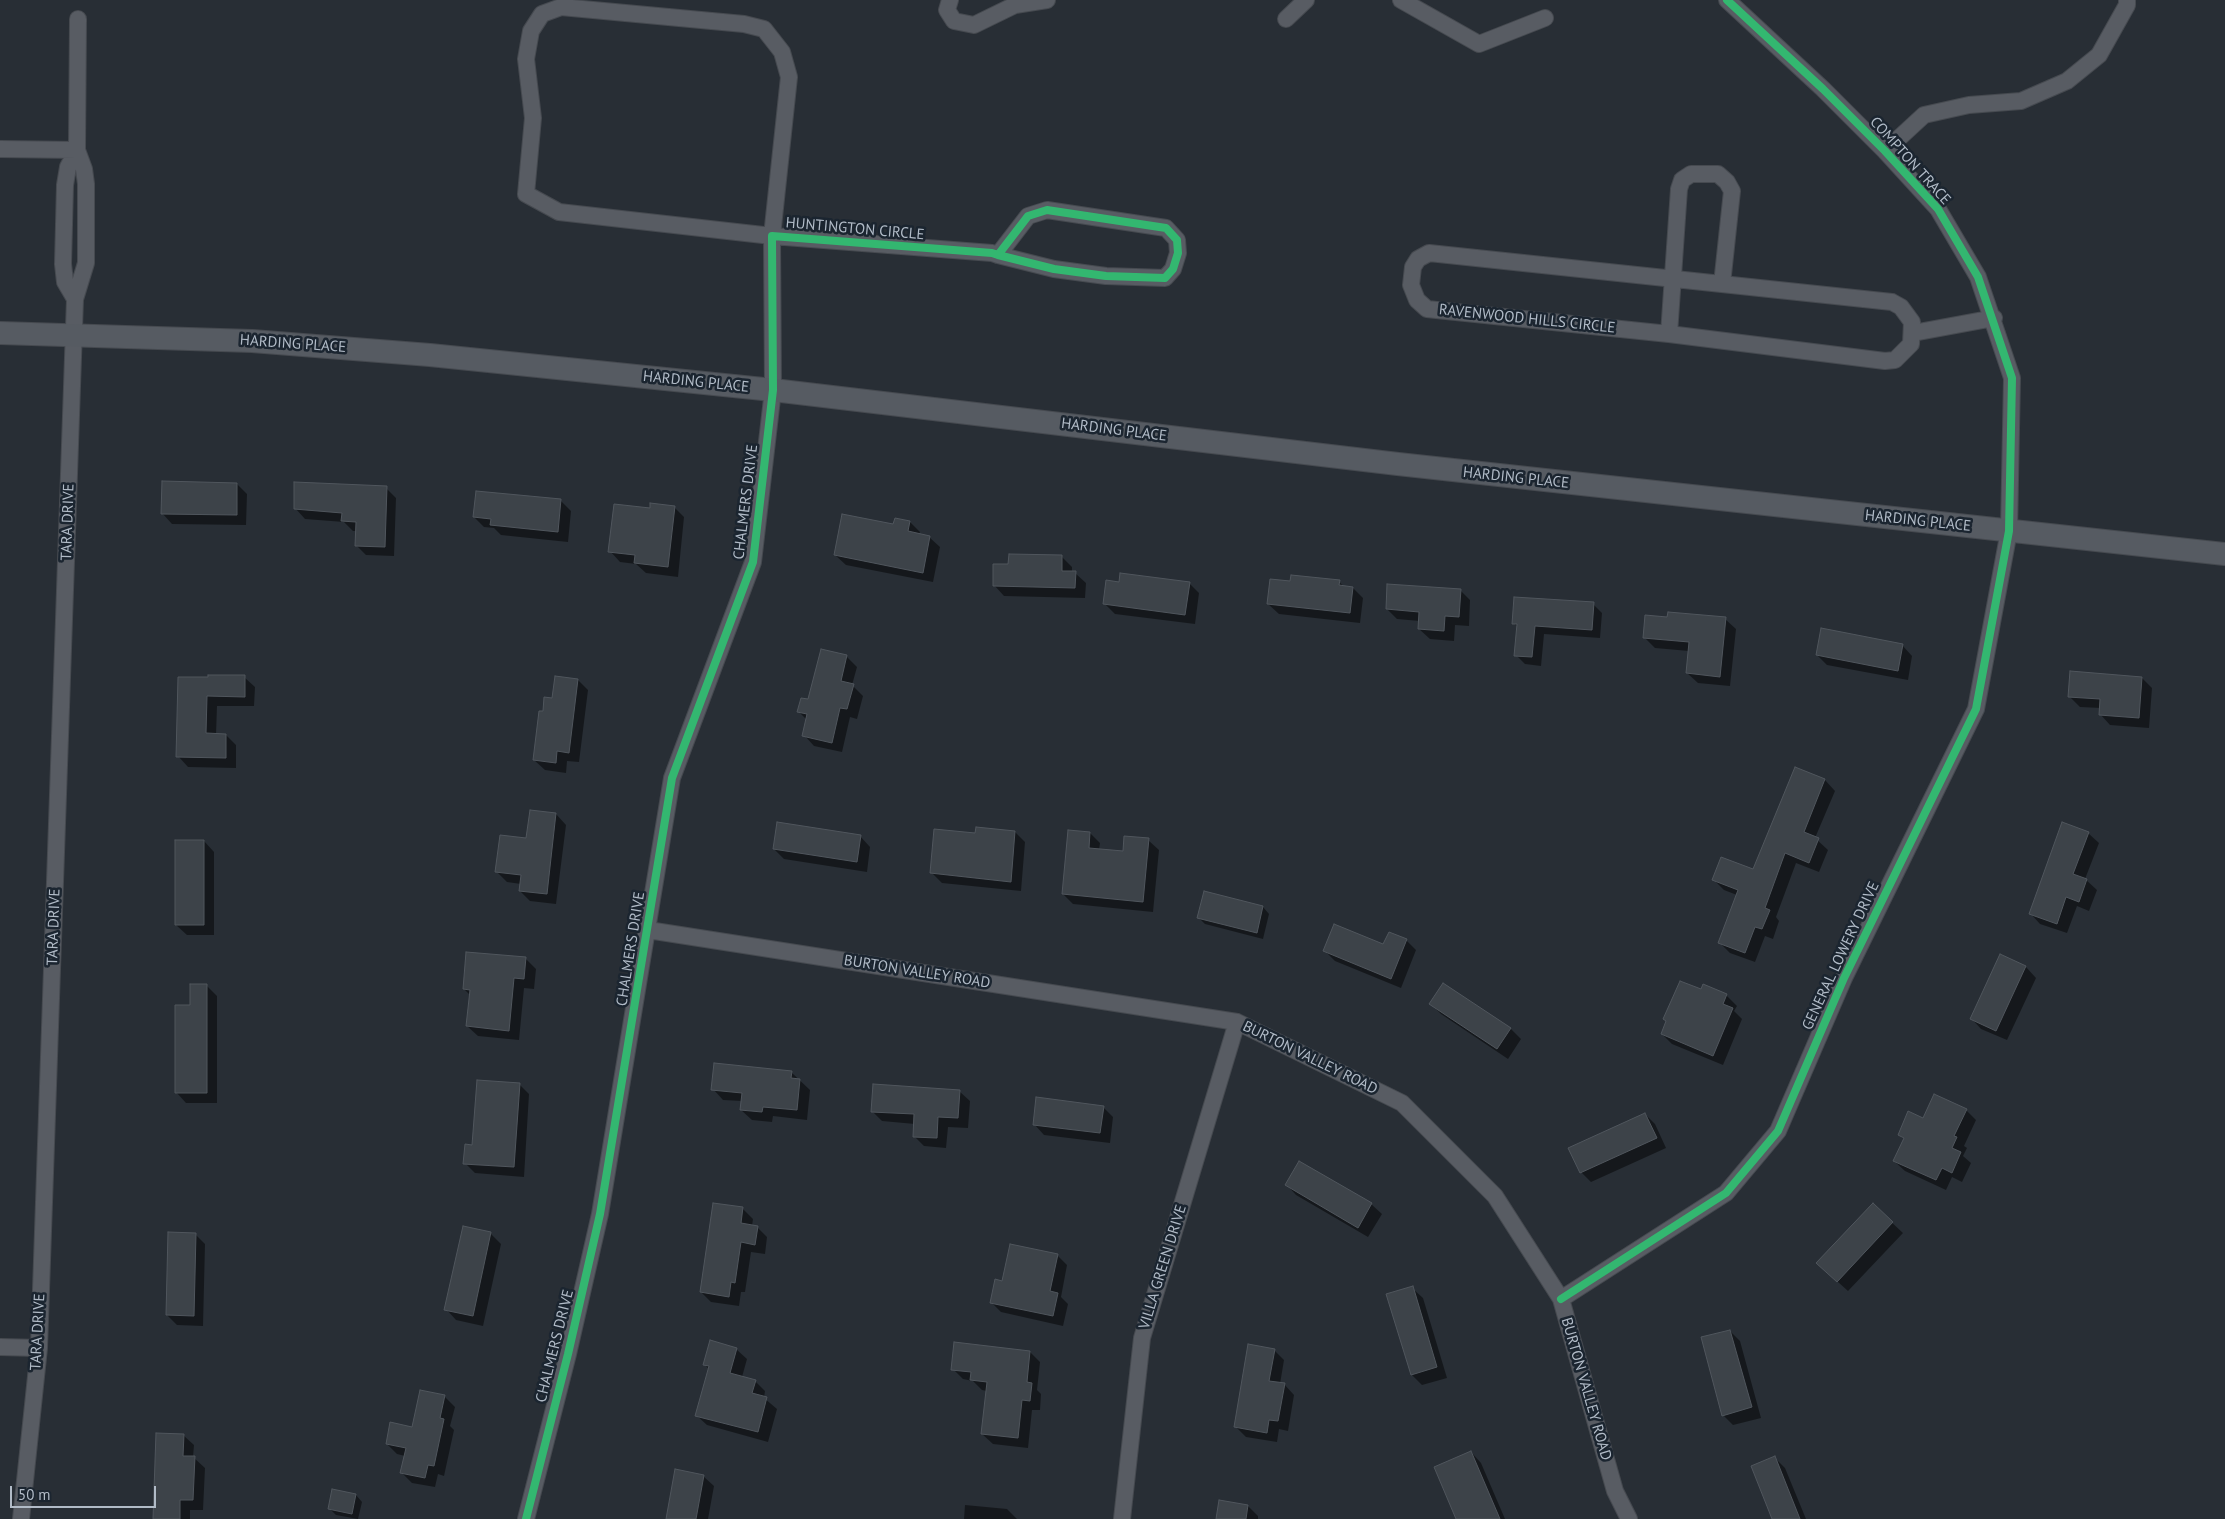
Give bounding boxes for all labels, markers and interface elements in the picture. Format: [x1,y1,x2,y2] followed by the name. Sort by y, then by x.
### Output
[1866,113,1954,209] street label: COMPTON TRACE
[785,214,925,244] street label: HUNTINGTON CIRCLE
[1438,301,1616,337] street label: RAVENWOOD HILLS CIRCLE
[239,331,347,357] street label: HARDING PLACE
[642,367,750,397] street label: HARDING PLACE
[1060,415,1168,445] street label: HARDING PLACE
[730,444,762,560] street label: CHALMERS DRIVE
[1462,463,1570,493] street label: HARDING PLACE
[58,483,78,561] street label: TARA DRIVE
[1864,506,1972,536] street label: HARDING PLACE
[1799,879,1883,1033] street label: GENERAL LOWERY DRIVE
[44,888,64,966] street label: TARA DRIVE
[613,890,649,1008] street label: CHALMERS DRIVE
[843,952,991,992] street label: BURTON VALLEY ROAD
[1240,1018,1380,1098] street label: BURTON VALLEY ROAD
[1136,1203,1190,1331] street label: VILLA GREEN DRIVE
[532,1288,578,1404] street label: CHALMERS DRIVE
[27,1293,49,1371] street label: TARA DRIVE
[1557,1315,1615,1463] street label: BURTON VALLEY ROAD
[12,1476,159,1508] scale bar
[18,1485,51,1504] text: 50 m

